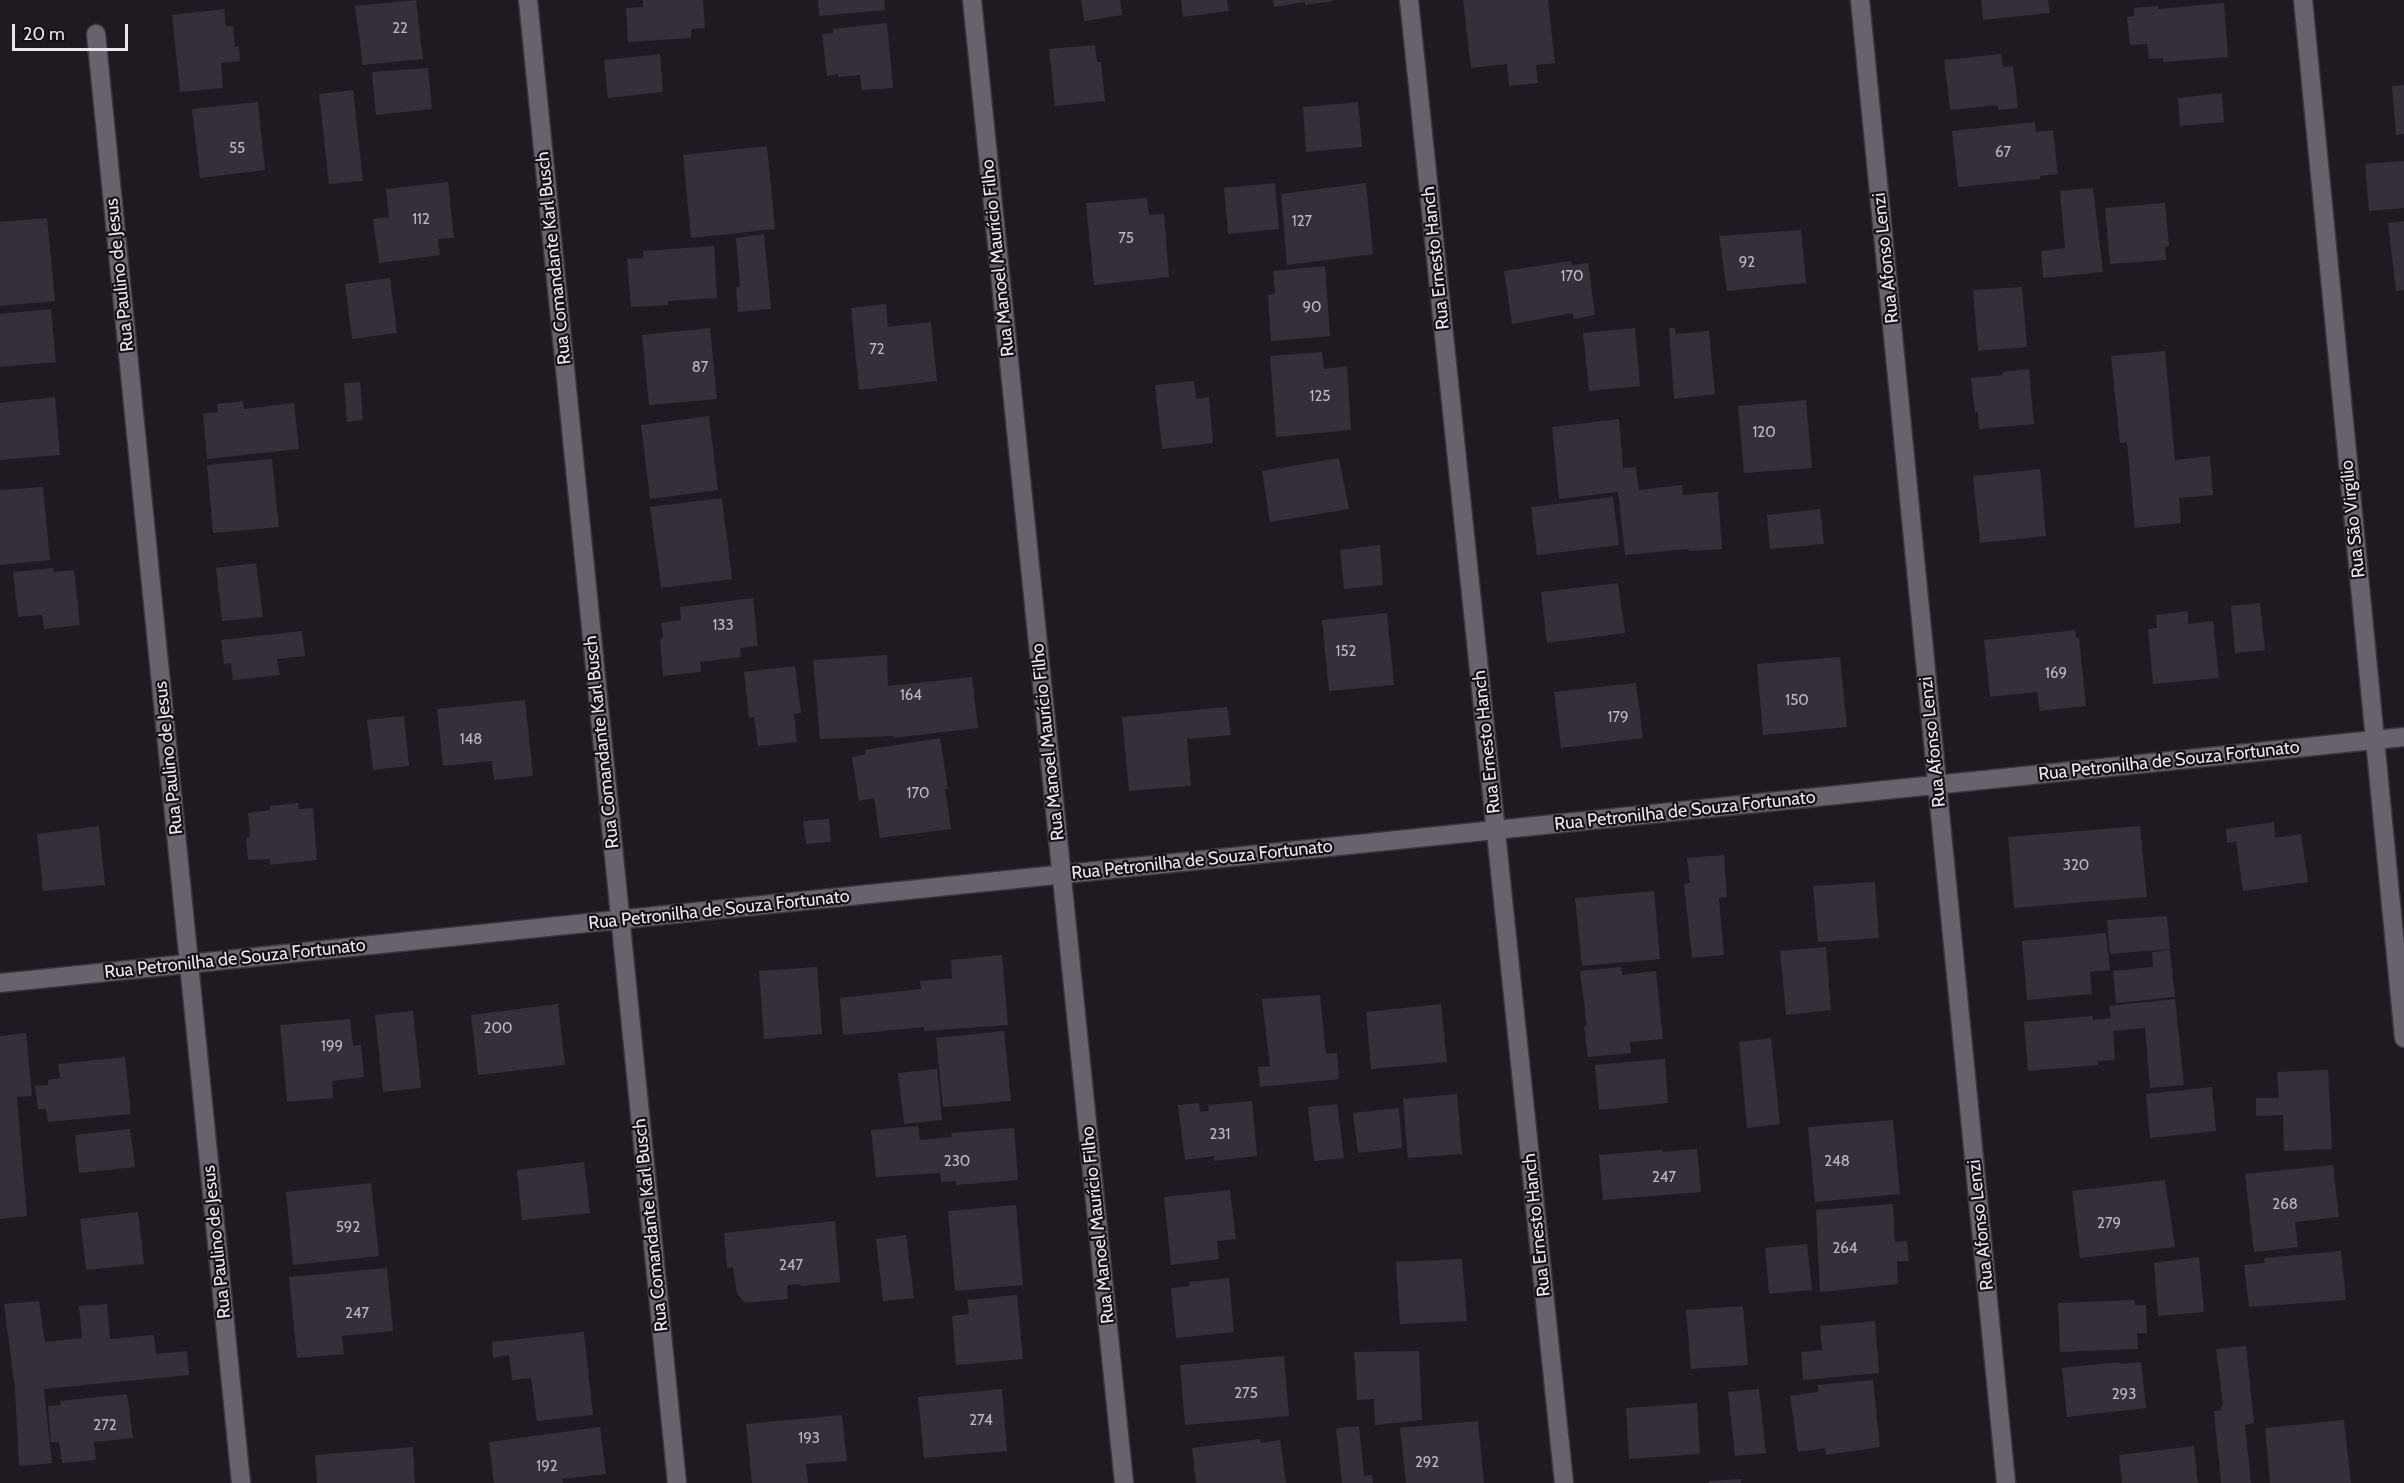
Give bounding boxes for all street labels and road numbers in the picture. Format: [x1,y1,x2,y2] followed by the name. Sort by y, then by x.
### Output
[532,150,576,366] street label: Rua Comandante Karl Busch
[977,158,1019,358] street label: Rua Manoel Maurício Filho
[1418,185,1454,331] street label: Rua Ernesto Hanch
[1868,192,1904,324] street label: Rua Afonso Lenzi
[101,197,139,353] street label: Rua Paulino de Jesus
[2336,459,2370,579] street label: Rua São Virgílio
[580,634,624,850] street label: Rua Comandante Karl Busch
[1027,642,1069,842] street label: Rua Manoel Maurício Filho
[1469,669,1505,815] street label: Rua Ernesto Hanch
[1915,676,1951,808] street label: Rua Afonso Lenzi
[150,680,188,836] street label: Rua Paulino de Jesus
[2037,737,2301,785] street label: Rua Petronilha de Souza Fortunato
[1553,787,1817,835] street label: Rua Petronilha de Souza Fortunato
[1070,836,1334,884] street label: Rua Petronilha de Souza Fortunato
[587,886,851,934] street label: Rua Petronilha de Souza Fortunato
[103,935,367,983] street label: Rua Petronilha de Souza Fortunato
[629,1117,673,1333] street label: Rua Comandante Karl Busch
[1077,1125,1119,1325] street label: Rua Manoel Maurício Filho
[1519,1152,1555,1298] street label: Rua Ernesto Hanch
[1963,1159,1999,1291] street label: Rua Afonso Lenzi
[198,1164,236,1320] street label: Rua Paulino de Jesus

